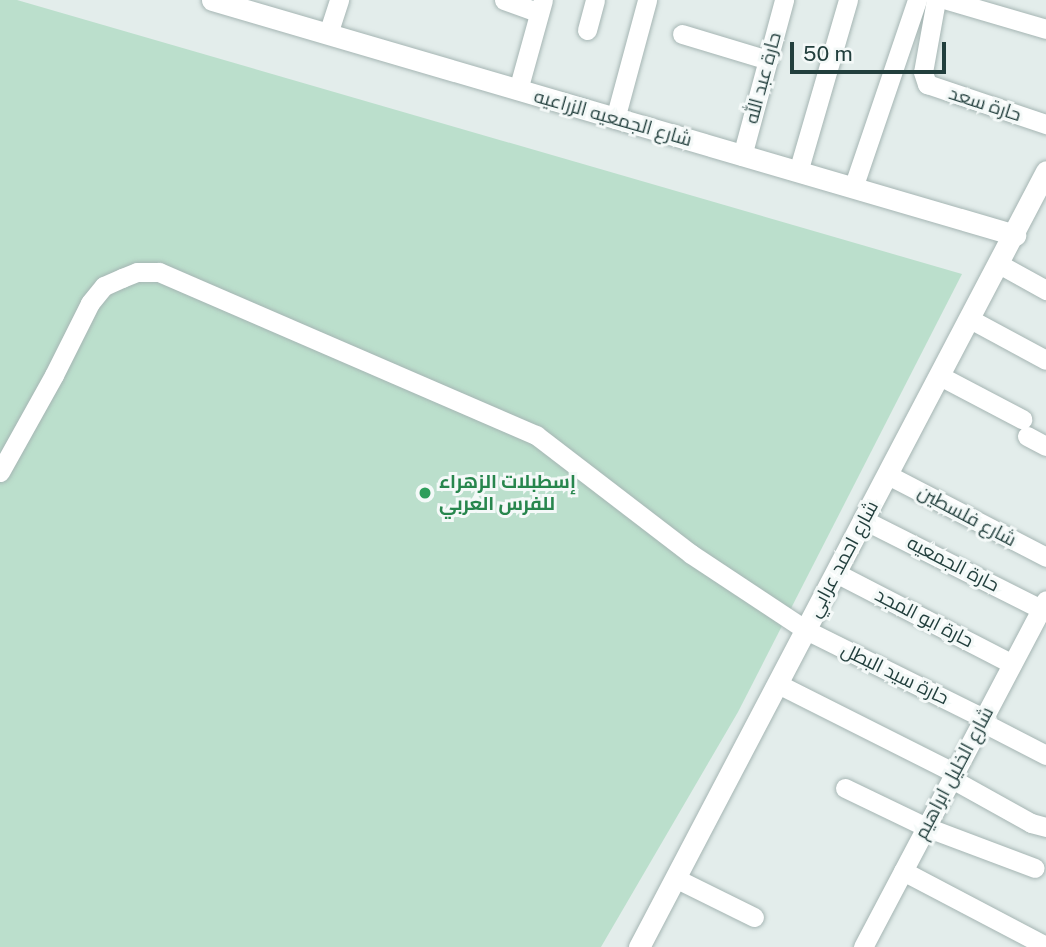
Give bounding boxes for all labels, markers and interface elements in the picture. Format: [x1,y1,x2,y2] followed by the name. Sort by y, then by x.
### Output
[794,28,950,72] scale bar
[740,30,786,126] street label: حارة عبد الله
[803,41,853,66] text: 50 m
[946,82,1024,126] street label: حارة سعد
[531,85,695,151] street label: شارع الجمعيه الزراعيه
[439,471,576,515] place label: إسطبلات الزهراء للفرس العربي
[914,481,1020,551] street label: شارع فلسطين
[417,485,433,501] marker: إسطبلات الزهراء للفرس العربي
[803,497,883,621] street label: شارع احمد عرابي
[903,531,1003,597] street label: حارة الجمعيه
[871,583,977,653] street label: حارة ابو المجد
[838,638,952,710] street label: حارة سيد البطل
[909,703,999,843] street label: شارع الخليل ابراهيم

